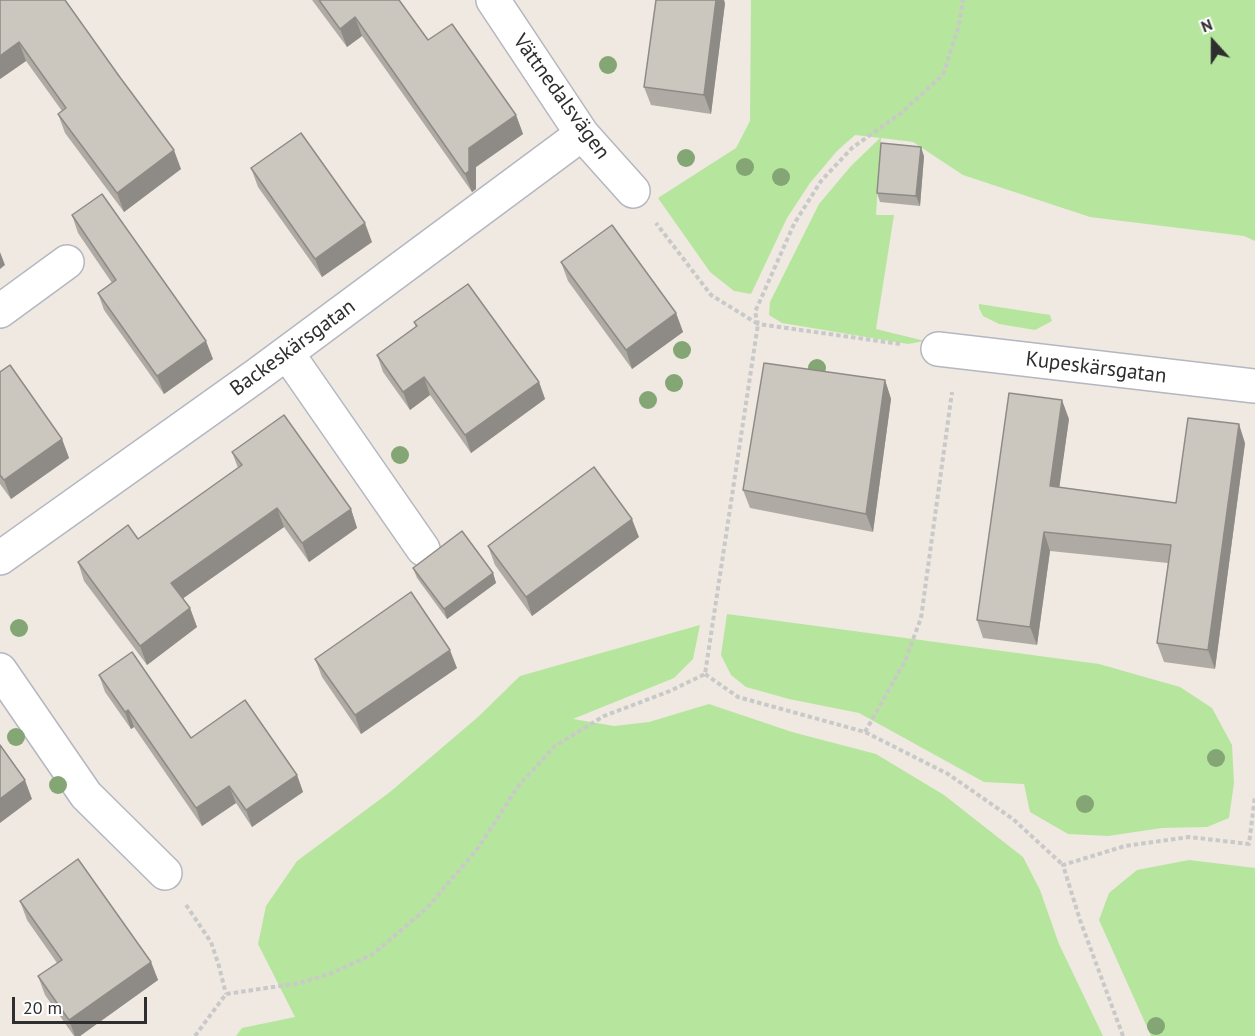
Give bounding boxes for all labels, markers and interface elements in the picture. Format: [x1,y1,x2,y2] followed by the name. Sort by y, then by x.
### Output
[1183,12,1243,72] north arrow
[1198,14,1215,36] text: N
[507,30,615,164] street label: Vättnedalsvägen
[225,294,361,402] street label: Backeskärsgatan
[1024,347,1168,389] street label: Kupeskärsgatan
[15,985,150,1023] scale bar
[23,996,62,1019] text: 20 m

